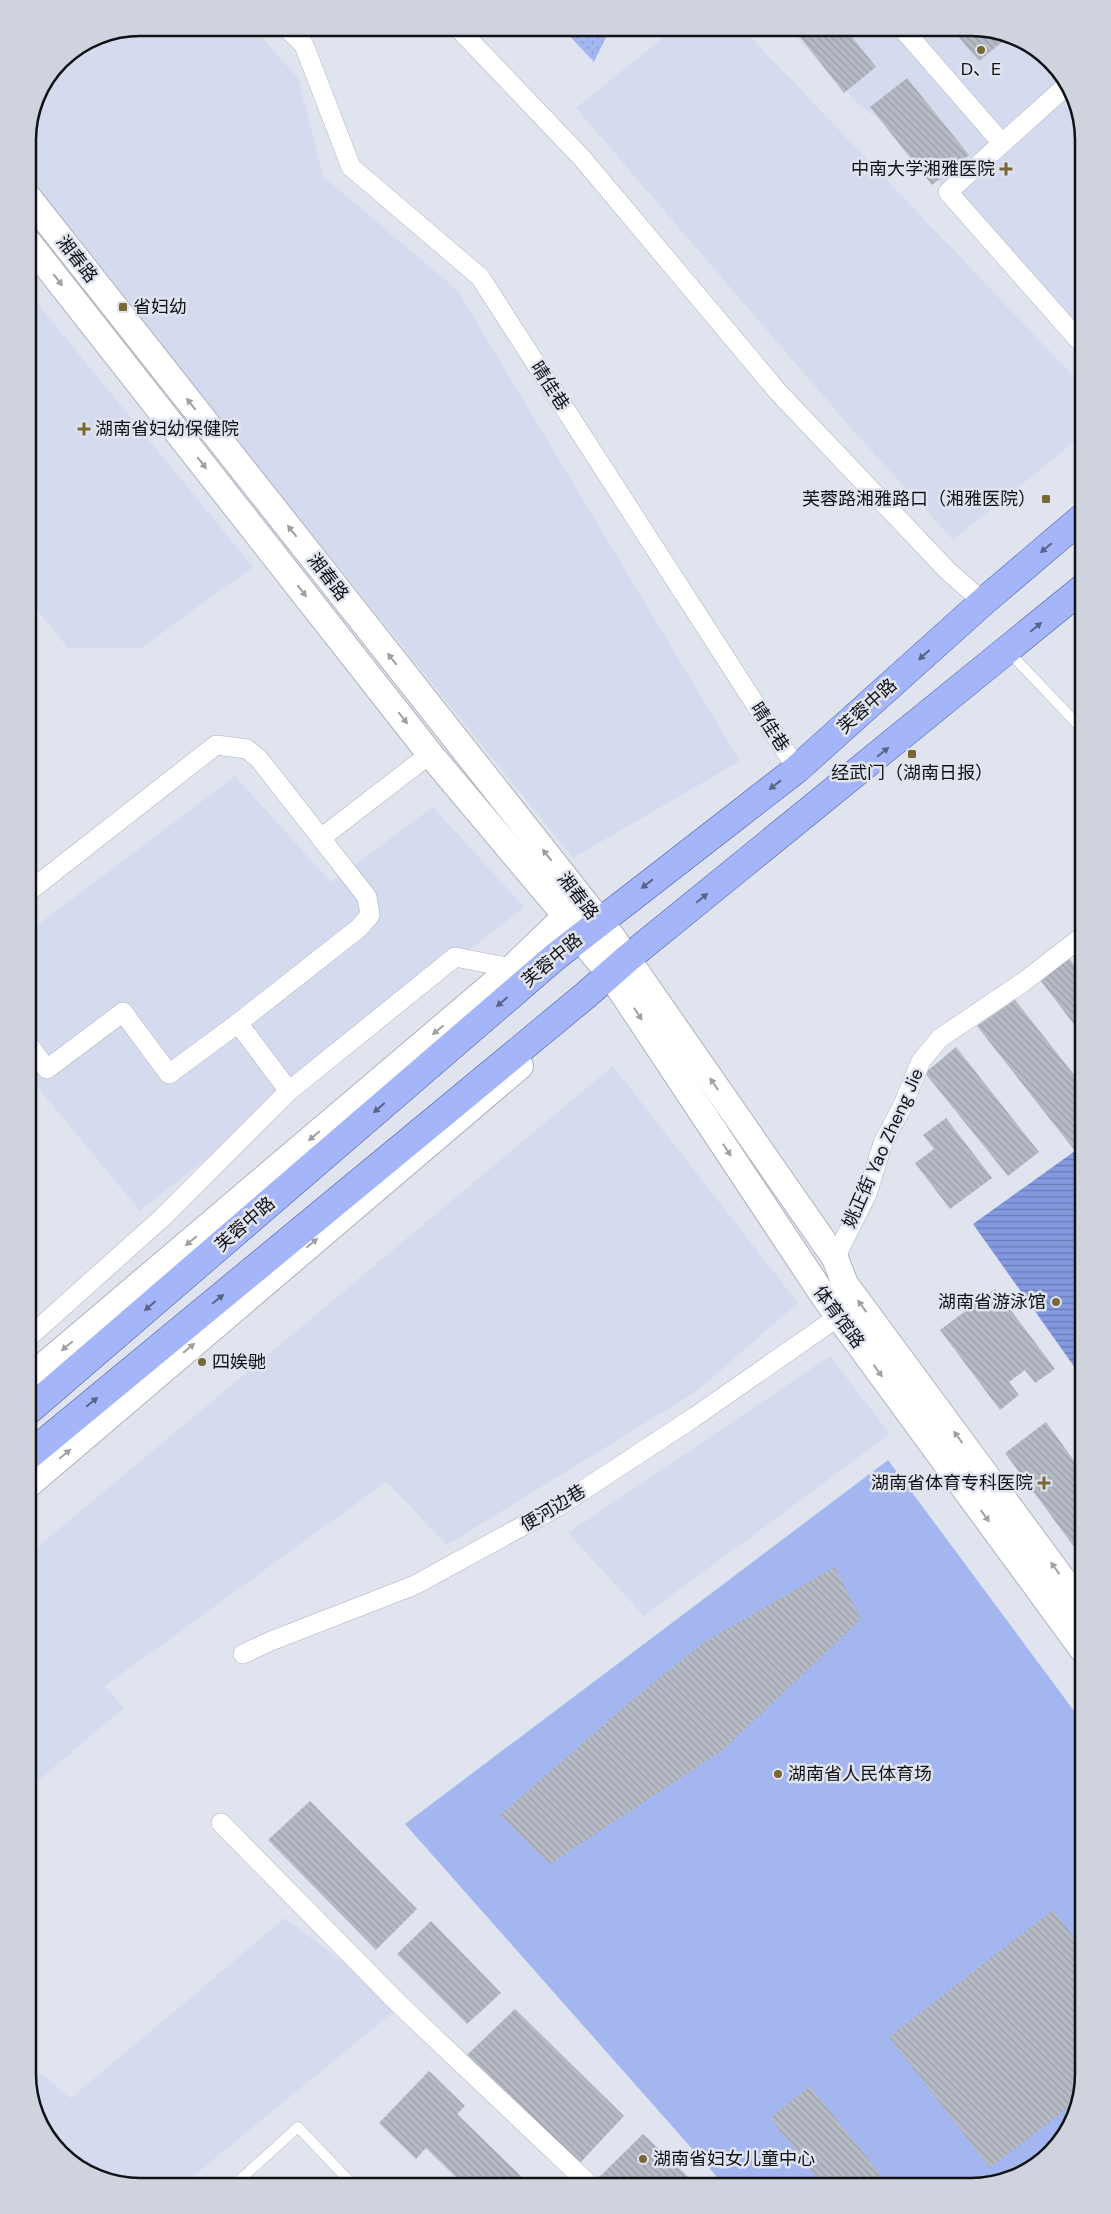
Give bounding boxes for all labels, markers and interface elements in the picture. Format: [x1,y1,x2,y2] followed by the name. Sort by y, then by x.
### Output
[975,44,987,56] marker: D、E
[961,57,1001,81] place label: D、E
[851,157,995,181] place label: 中南大学湘雅医院
[999,162,1013,176] marker: 中南大学湘雅医院
[51,230,103,288] street label: 湘春路
[52,273,63,286] one-way arrow
[133,295,187,319] place label: 省妇幼
[117,301,129,313] marker: 省妇幼
[525,357,575,415] street label: 晴佳巷
[186,397,196,411] one-way arrow
[95,417,239,441] place label: 湖南省妇幼保健院
[77,422,91,436] marker: 湖南省妇幼保健院
[196,456,207,469] one-way arrow
[802,487,1036,511] place label: 芙蓉路湘雅路口（湘雅医院）
[1040,493,1052,505] marker: 芙蓉路湘雅路口（湘雅医院）
[286,525,297,538] one-way arrow
[1040,543,1053,554] one-way arrow
[302,548,354,606] street label: 湘春路
[297,584,308,597] one-way arrow
[1029,622,1042,633] one-way arrow
[918,649,930,661] one-way arrow
[387,653,398,666] one-way arrow
[832,673,902,739] street label: 芙蓉中路
[745,698,795,756] street label: 晴佳巷
[397,711,408,724] one-way arrow
[876,747,889,758] one-way arrow
[906,748,918,760] marker: 经武门（湖南日报）
[831,761,993,785] place label: 经武门（湖南日报）
[768,780,782,790] one-way arrow
[542,849,552,862] one-way arrow
[552,867,604,925] street label: 湘春路
[640,879,653,890] one-way arrow
[695,893,708,904] one-way arrow
[517,928,587,992] street label: 芙蓉中路
[496,997,509,1008] one-way arrow
[633,1007,643,1021] one-way arrow
[432,1025,445,1036] one-way arrow
[837,1064,929,1232] street label: 姚正街 Yao Zheng Jie
[709,1077,719,1091] one-way arrow
[373,1103,386,1114] one-way arrow
[308,1130,321,1141] one-way arrow
[722,1143,732,1157] one-way arrow
[210,1191,280,1257] street label: 芙蓉中路
[184,1235,197,1246] one-way arrow
[306,1238,319,1249] one-way arrow
[808,1281,870,1353] street label: 体育馆路
[938,1290,1046,1314] place label: 湖南省游泳馆
[211,1293,223,1305] one-way arrow
[1050,1296,1062,1308] marker: 湖南省游泳馆
[857,1299,867,1313] one-way arrow
[144,1300,156,1311] one-way arrow
[61,1340,73,1352] one-way arrow
[182,1343,195,1354] one-way arrow
[212,1350,266,1374] place label: 四娭毑
[196,1356,208,1368] marker: 四娭毑
[873,1364,883,1378] one-way arrow
[85,1397,98,1408] one-way arrow
[953,1430,963,1444] one-way arrow
[58,1448,71,1459] one-way arrow
[871,1471,1033,1495] place label: 湖南省体育专科医院
[1037,1476,1051,1490] marker: 湖南省体育专科医院
[516,1479,590,1537] street label: 便河边巷
[979,1509,990,1522] one-way arrow
[1049,1562,1060,1575] one-way arrow
[788,1762,932,1786] place label: 湖南省人民体育场
[772,1768,784,1780] marker: 湖南省人民体育场
[653,2147,815,2171] place label: 湖南省妇女儿童中心
[637,2153,649,2165] marker: 湖南省妇女儿童中心

